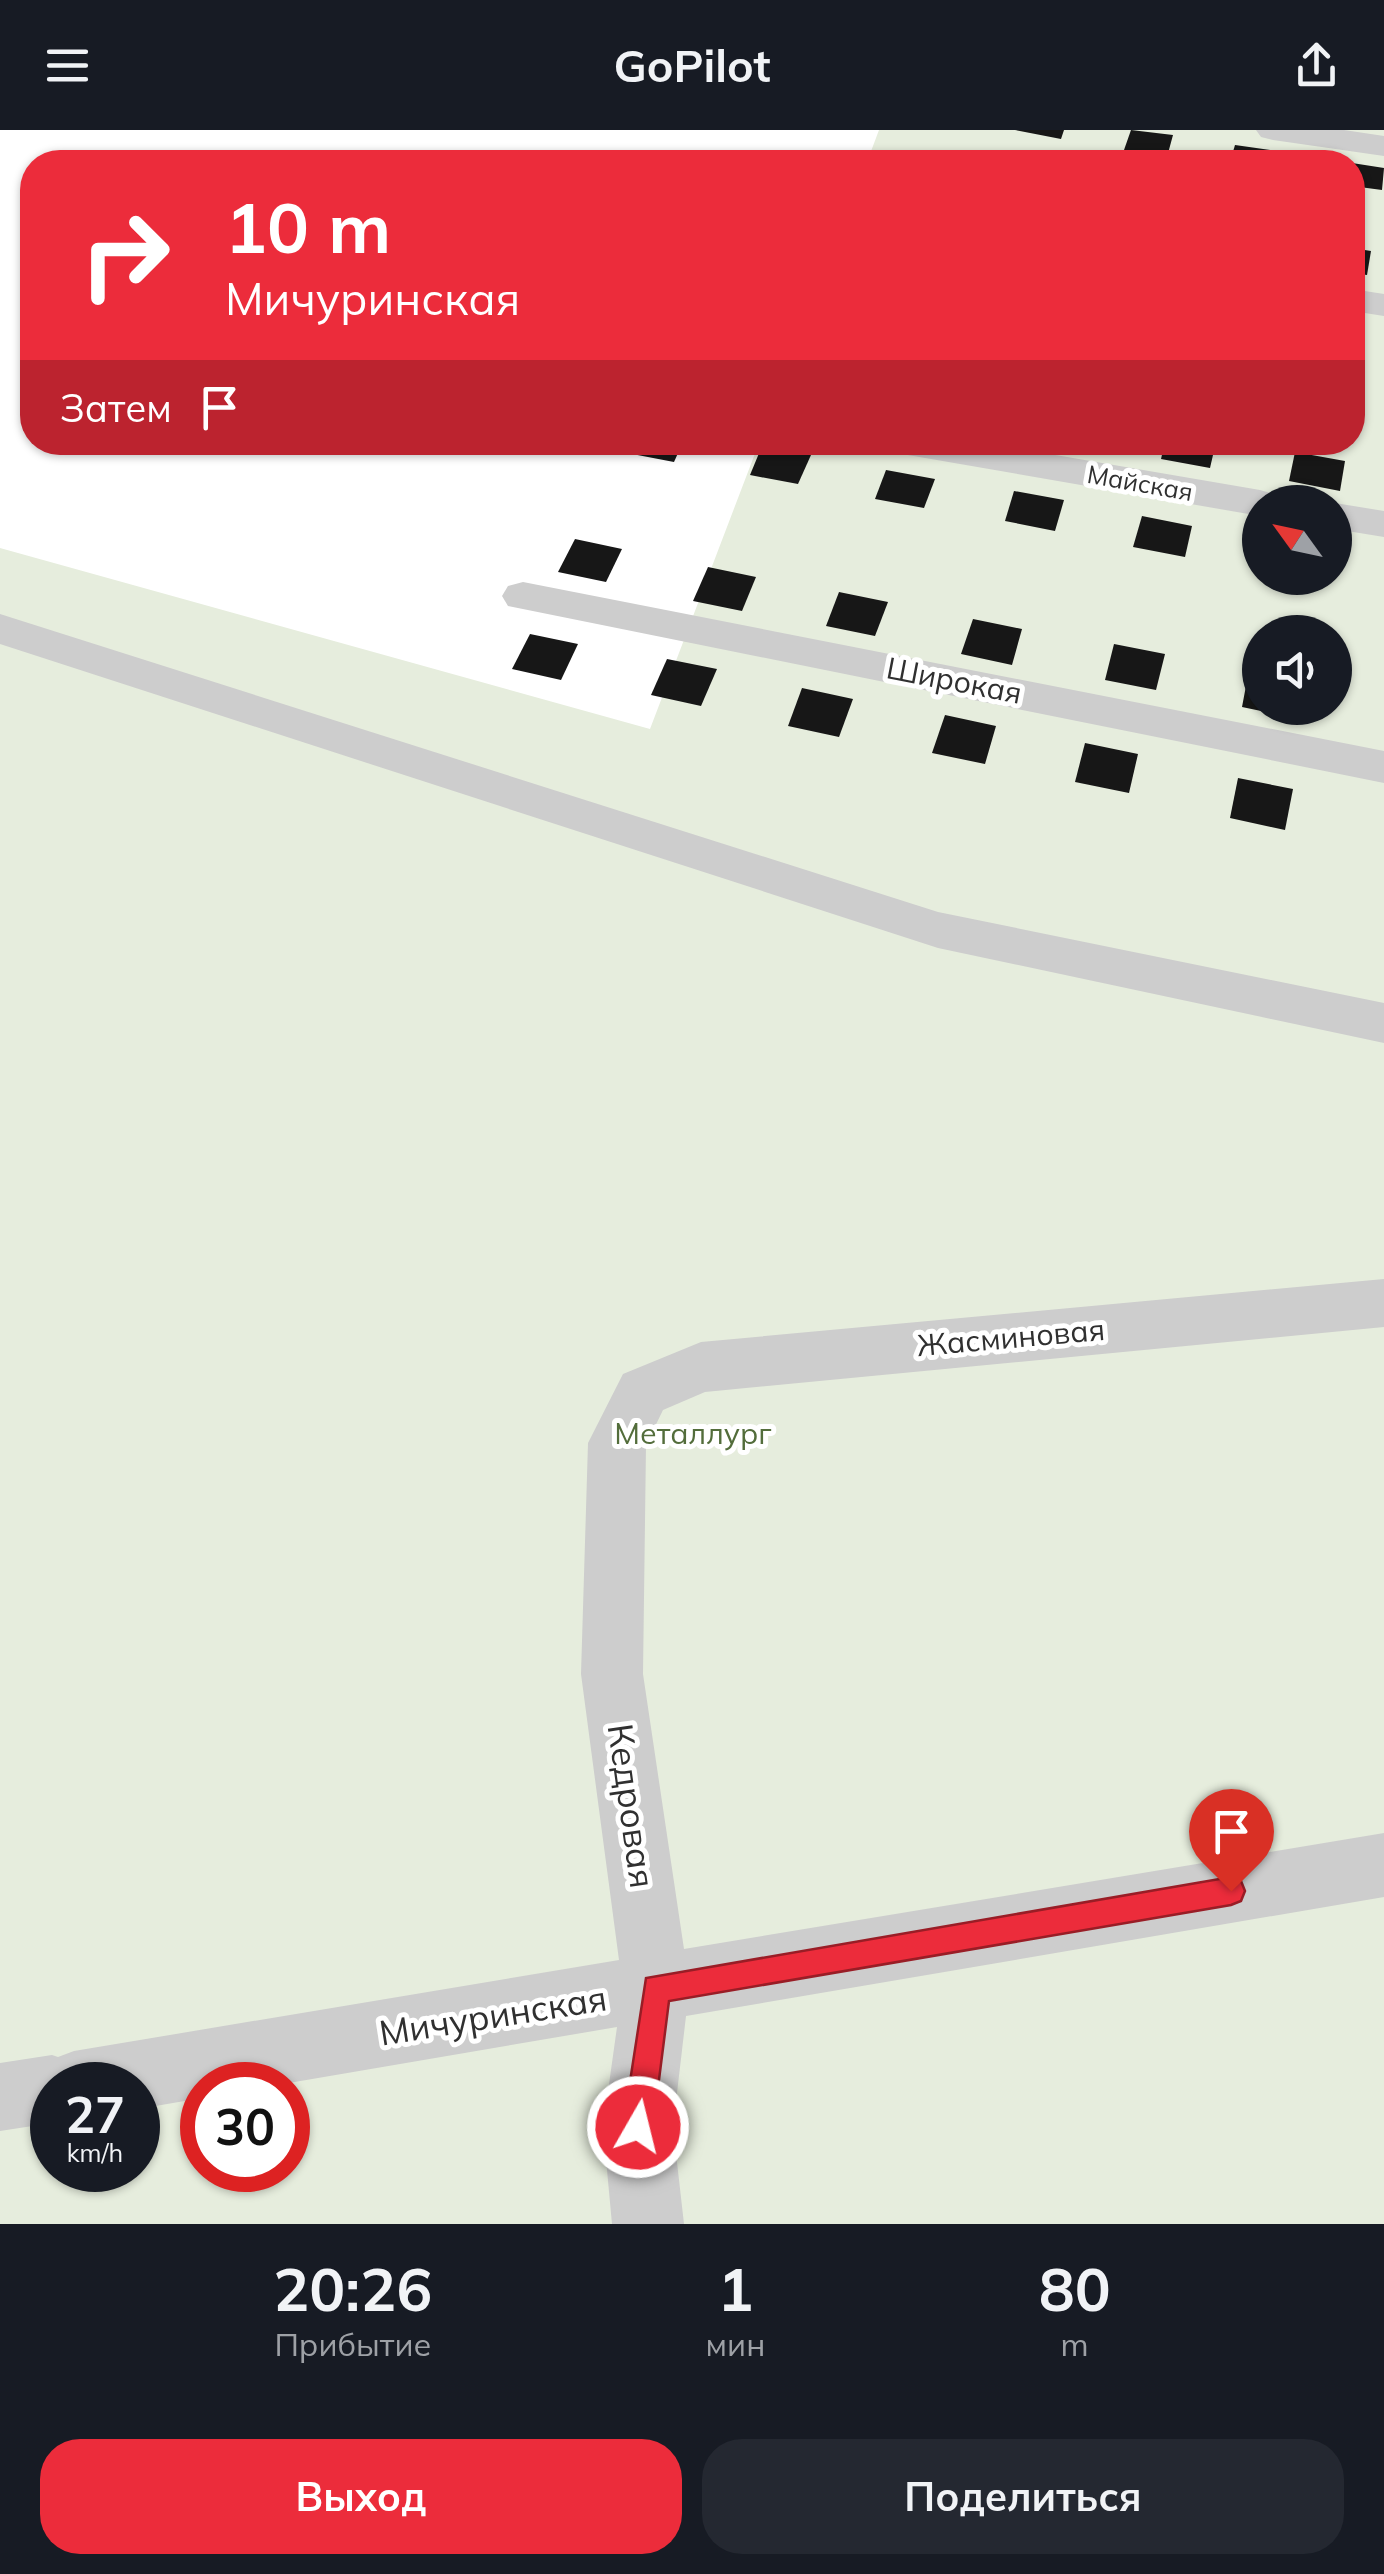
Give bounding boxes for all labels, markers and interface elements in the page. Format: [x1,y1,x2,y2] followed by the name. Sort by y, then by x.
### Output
[614,37,770,93] text: GoPilot
[40,38,95,93] icon: menu
[1289,38,1344,93] icon: share
[225,183,391,271] text: 10 m
[60,190,190,320] icon: right
[225,270,520,326] text: Мичуринская
[192,380,247,435] icon: arrive
[60,384,172,432] text: Затем
[1085,458,1195,507] street label: Майская
[1242,485,1352,595] north arrow
[1242,485,1352,725] map controls
[1242,615,1352,725] button: sound
[883,648,1025,712] street label: Широкая
[915,1310,1106,1364] street label: Жасминовая
[614,1414,772,1452] park label: Металлург
[599,1721,665,1891] street label: Кедровая
[1189,1789,1274,1892] pin
[1204,1804,1259,1859] icon: arrive
[376,1975,610,2055] street label: Мичуринская
[180,2062,310,2192] speed limit sign: 30
[586,2075,690,2179] position arrow
[65,2083,125,2146] text: 27
[67,2137,123,2168] text: km/h
[273,2251,432,2326] text: 20:26
[717,2251,753,2326] text: 1
[1039,2251,1111,2326] text: 80
[274,2324,431,2364] text: Прибытие
[706,2324,765,2364] text: мин
[1061,2324,1089,2364] text: m
[40,2439,682,2554] button: Выход
[702,2439,1344,2554] button: Поделиться

